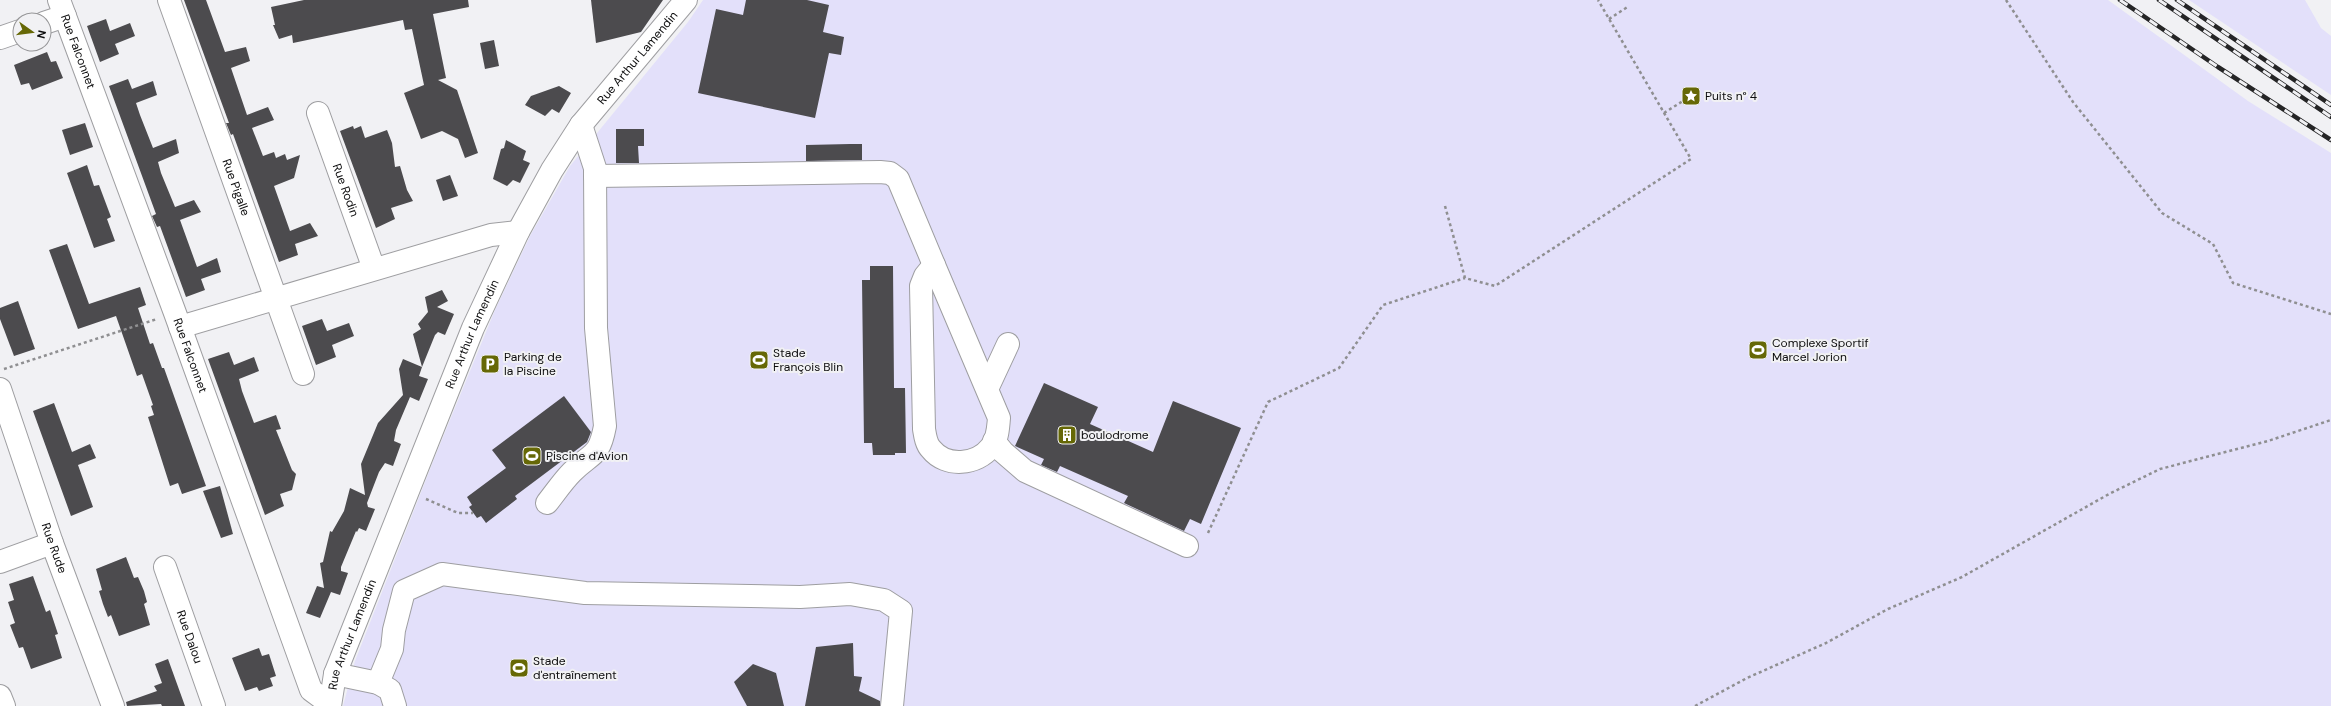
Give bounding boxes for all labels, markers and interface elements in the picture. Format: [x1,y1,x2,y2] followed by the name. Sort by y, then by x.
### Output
[594,8,681,108] street label: Rue Arthur Lamendin
[12,12,52,52] north arrow
[57,12,99,91] street label: Rue Falconnet
[34,29,49,40] text: N
[1680,85,1702,107] place icon: Puits n° 4
[1705,88,1757,104] place label: Puits n° 4
[219,157,254,218] street label: Rue Pigalle
[329,161,363,219] street label: Rue Rodin
[442,277,503,391] street label: Rue Arthur Lamendin
[170,316,211,395] street label: Rue Falconnet
[1772,335,1869,365] place label: Complexe Sportif Marcel Jorion
[1747,339,1769,361] sports icon: Complexe Sportif Marcel Jorion
[773,345,843,375] place label: Stade François Blin
[504,349,562,379] place label: Parking de la Piscine
[748,349,770,371] sports icon: Stade François Blin
[479,353,501,375] parking icon: Parking de la Piscine
[1056,424,1078,446] building icon: boulodrome
[1081,427,1149,443] place label: boulodrome
[521,445,543,467] sports icon: Piscine d'Avion
[546,448,628,464] place label: Piscine d'Avion
[38,521,71,576] street label: Rue Rude
[325,577,380,691] street label: Rue Arthur Lamendin
[173,608,206,666] street label: Rue Dalou
[533,653,617,683] place label: Stade d'entraînement
[508,657,530,679] sports icon: Stade d'entraînement

